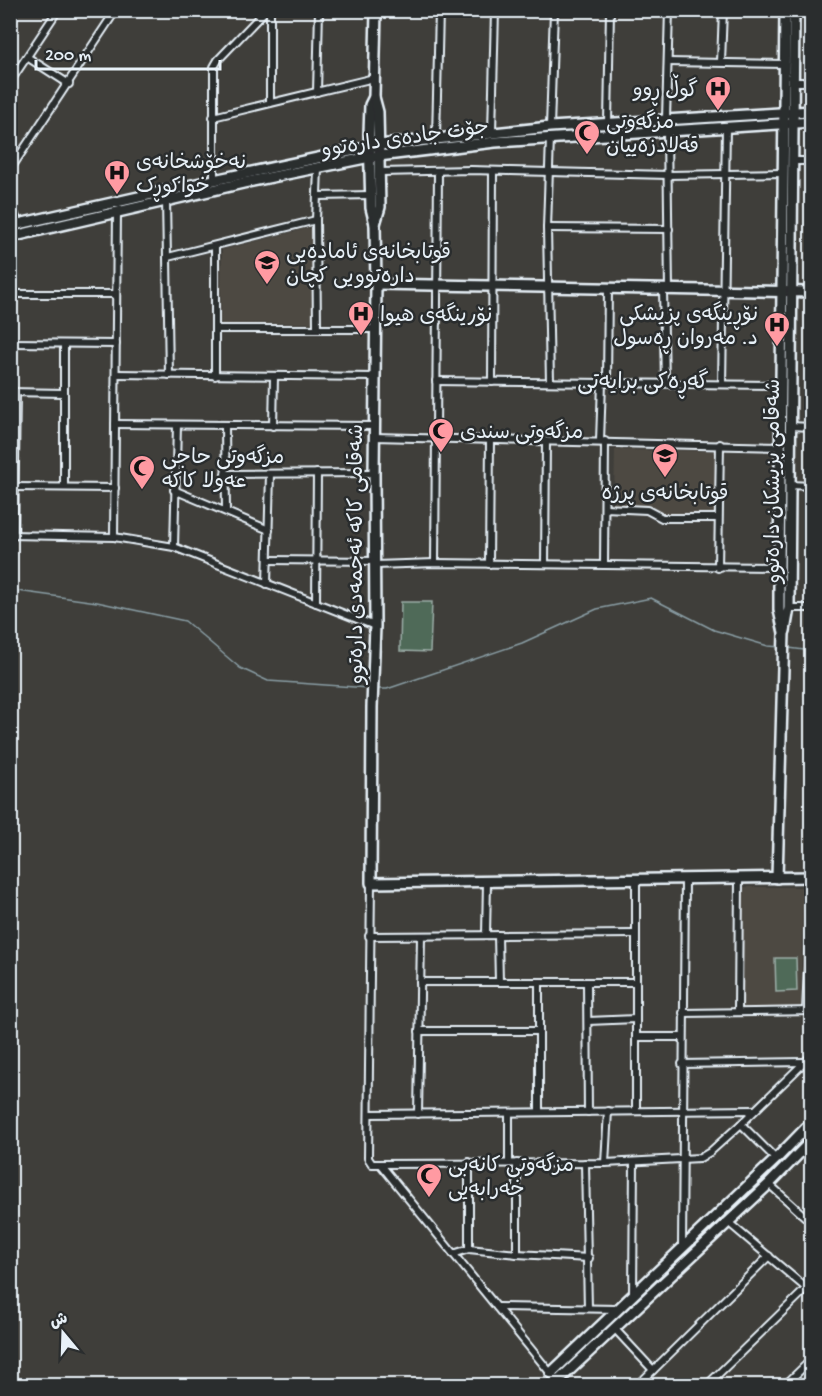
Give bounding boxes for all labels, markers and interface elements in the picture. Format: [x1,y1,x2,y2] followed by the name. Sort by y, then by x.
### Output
[36,33,220,71] scale bar
[45,46,92,67] text: 200 m
[632,73,698,106] place label: گوڵ ڕوو
[703,74,733,112] hospital icon: گوڵ ڕوو
[606,109,699,161] place label: مزگەوتی قەلادزەییان
[319,116,491,165] street label: جۆت جادەی دارەتوو
[572,118,602,156] mosque icon: مزگەوتی قەلادزەییان
[136,152,246,202] place label: نەخۆشخانەی خواکوڕک
[102,158,132,196] hospital icon: نەخۆشخانەی خواکوڕک
[286,242,451,291] place label: قوتابخانەی ئامادەیی دارەتوویی کچان
[252,248,282,286] school or university icon: قوتابخانەی ئامادەیی دارەتوویی کچان
[346,299,376,337] hospital icon: نۆرینگەی هیوا
[613,301,758,354] place label: نۆڕینگەی پزیشکی د. مەروان ڕەسول
[380,302,492,330] place label: نۆرینگەی هیوا
[762,310,792,348] hospital icon: نۆڕینگەی پزیشکی د. مەروان ڕەسول
[577,368,709,399] district label: گەڕەکی برایەتی
[763,379,788,584] street label: شەقامی پزیشکان دارەتوو
[426,416,456,454] mosque icon: مزگەوتی سندی
[460,419,583,447] place label: مزگەوتی سندی
[346,424,371,685] street label: شەقامی کاکە ئەحمەدی دارەتوو
[650,441,680,479] school or university icon: قوتابخانەی پرژە
[162,444,284,496] place label: مزگەوتی حاجی عەولا کاکە
[127,453,157,491] mosque icon: مزگەوتی حاجی عەولا کاکە
[602,483,728,508] place label: قوتابخانەی پرژە
[448,1152,574,1204] place label: مزگەوتی کانەبی خەرابەیی
[414,1161,444,1199] mosque icon: مزگەوتی کانەبی خەرابەیی
[33,1303,93,1363] north arrow
[48,1310,71,1334] text: ش

